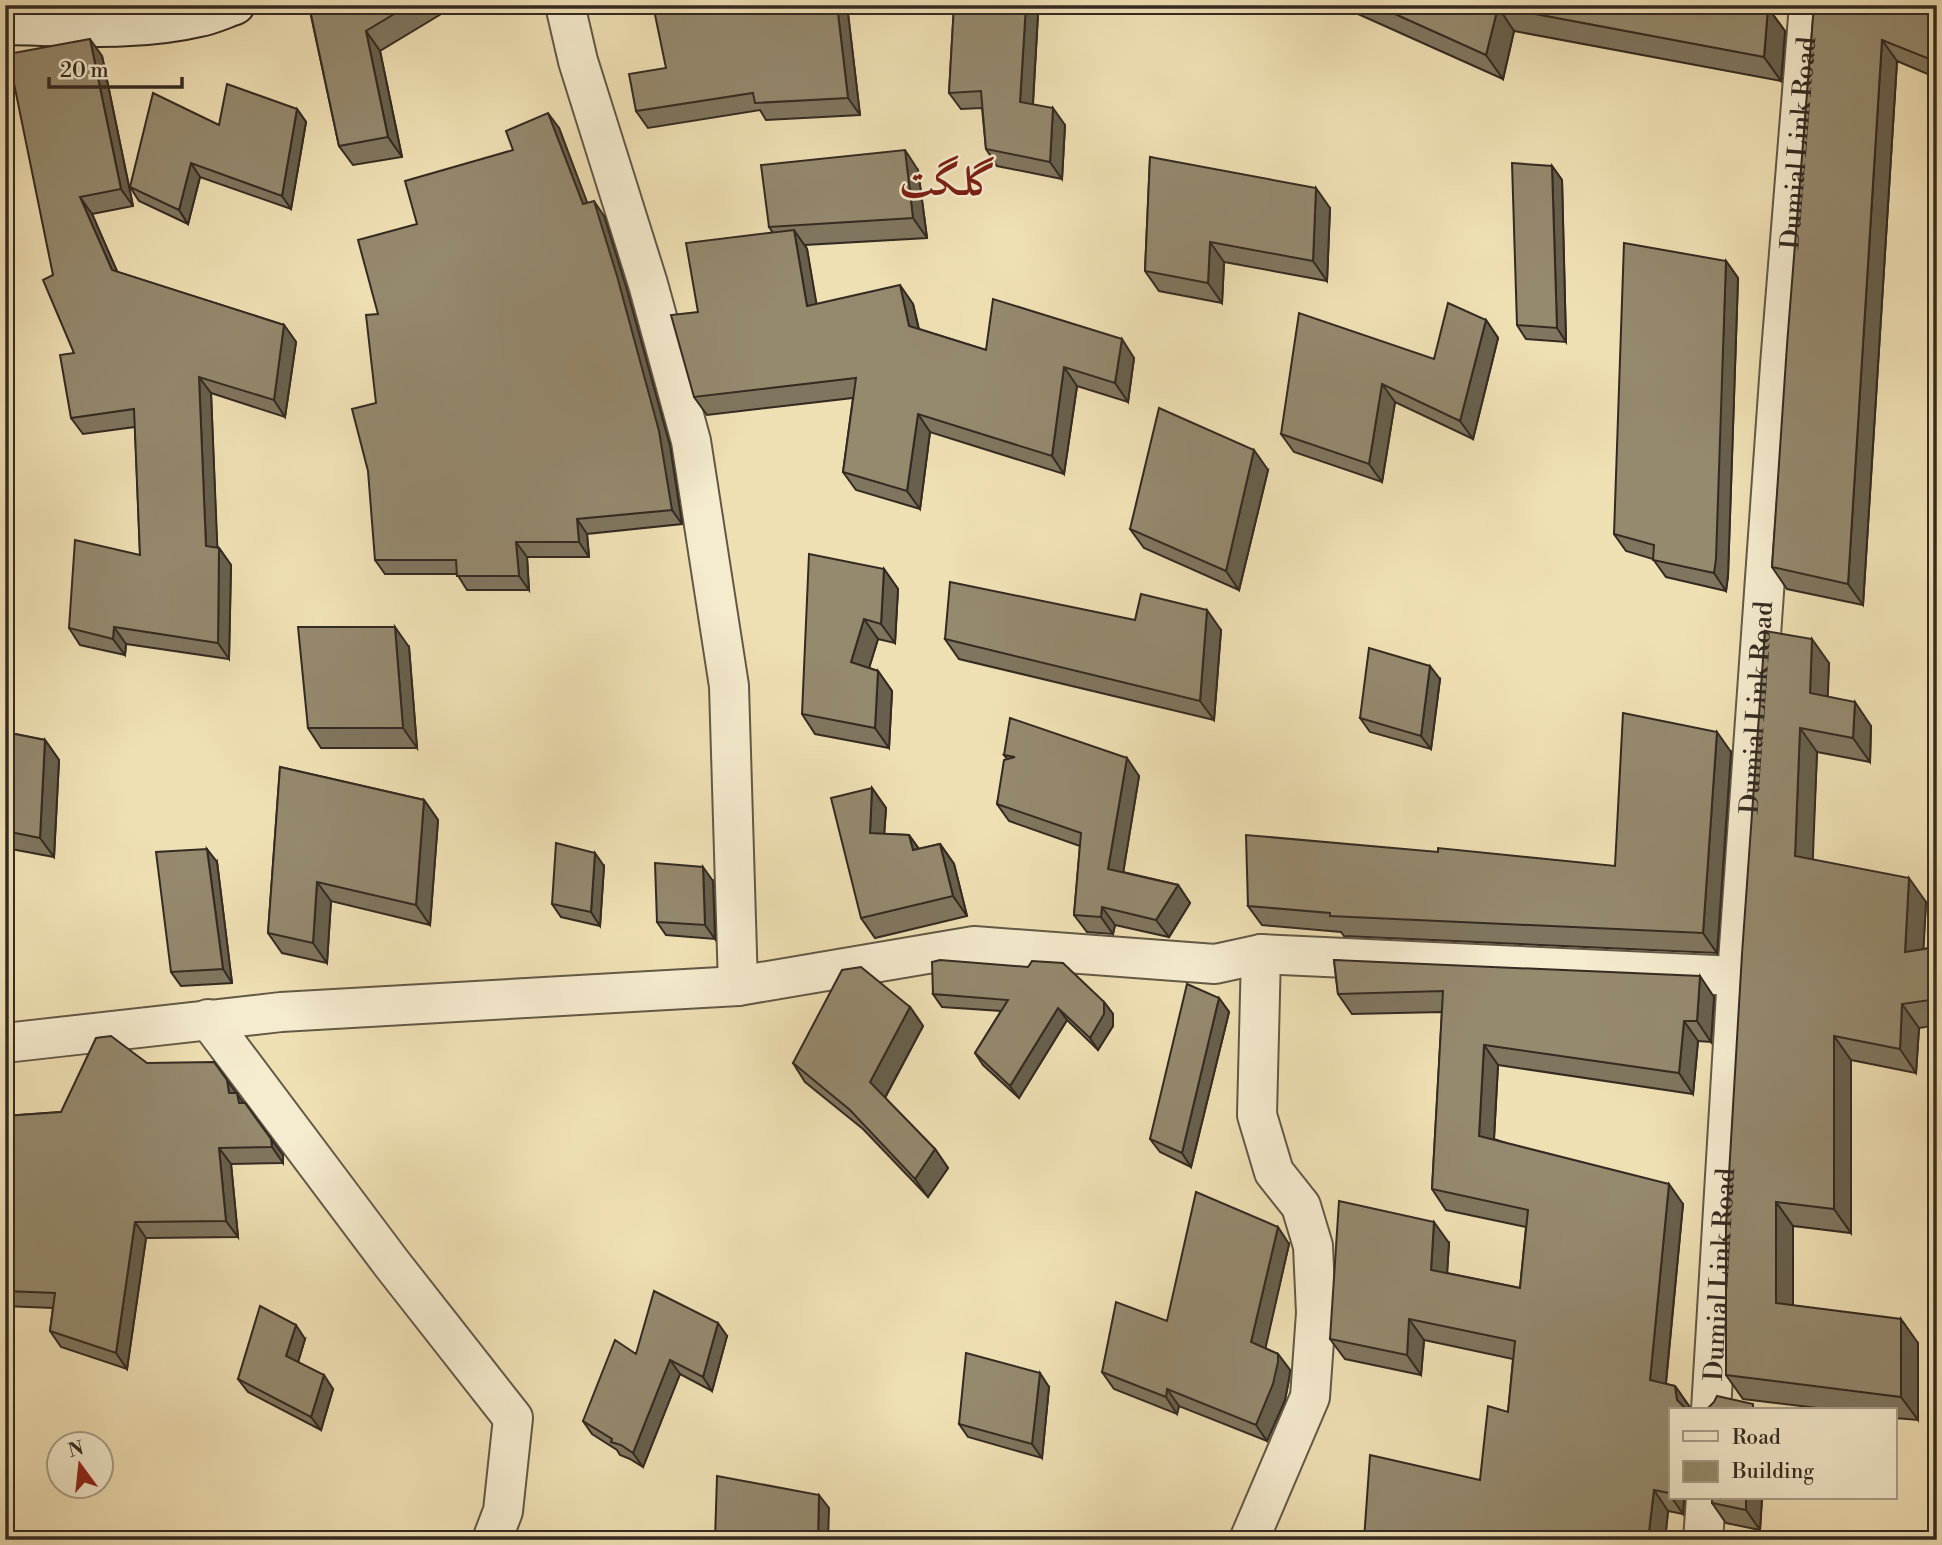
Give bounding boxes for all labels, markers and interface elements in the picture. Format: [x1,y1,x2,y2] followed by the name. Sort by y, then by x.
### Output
[1774,35,1823,251] street label: Dumial Link Road
[49,46,182,90] scale bar
[60,58,109,84] text: 20 m
[899,155,997,207] district label: گلگت
[1733,600,1780,815] street label: Dumial Link Road
[1698,1167,1742,1382] street label: Dumial Link Road
[1669,1408,1896,1500] legend
[1732,1425,1781,1451] text: Road
[46,1430,116,1500] north arrow
[65,1436,86,1463] text: N
[1731,1459,1814,1485] text: Building

